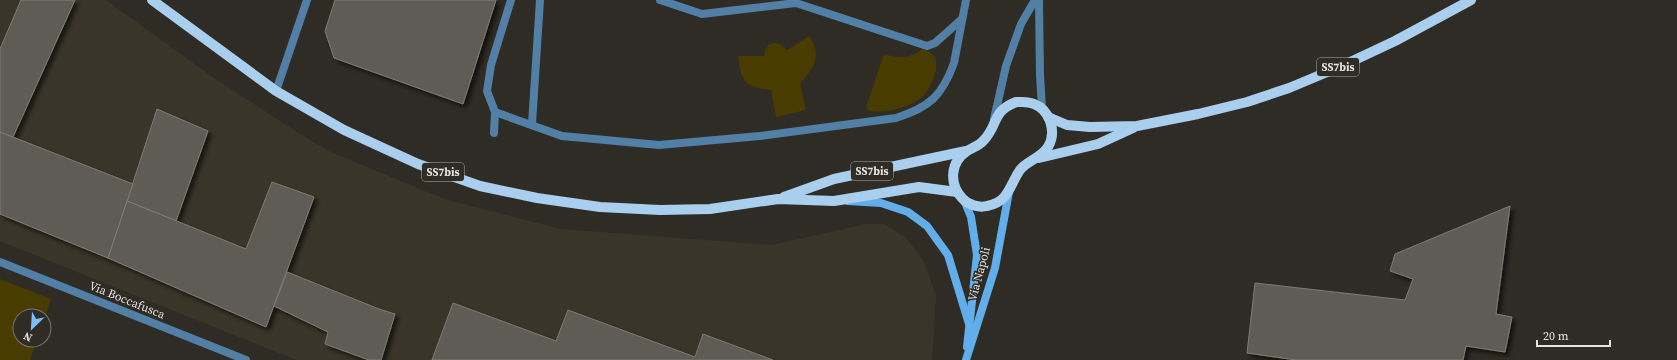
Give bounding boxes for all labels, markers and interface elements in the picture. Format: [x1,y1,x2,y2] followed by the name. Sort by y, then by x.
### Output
[1317,58,1359,76] road number: SS7bis
[851,162,893,180] road number: SS7bis
[422,163,464,181] road number: SS7bis
[964,245,994,303] street label: Via Napoli
[87,278,168,323] street label: Via Boccafusca
[12,308,52,348] north arrow
[1537,322,1610,348] scale bar
[21,328,35,345] text: N
[1543,328,1569,344] text: 20 m

